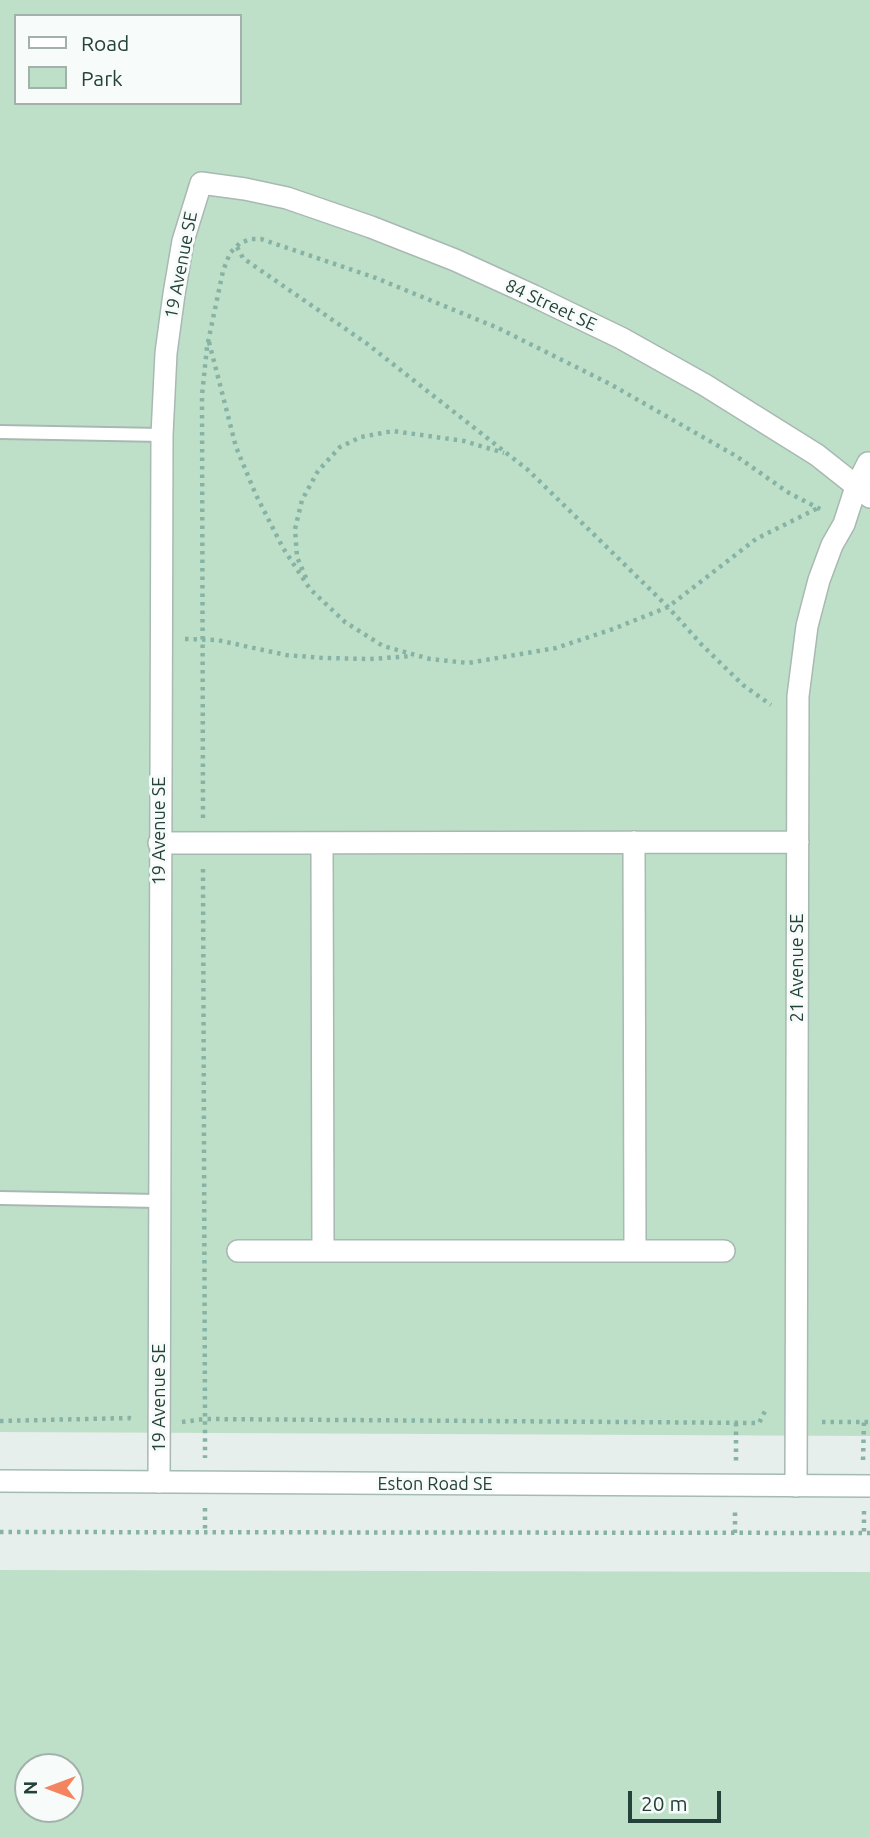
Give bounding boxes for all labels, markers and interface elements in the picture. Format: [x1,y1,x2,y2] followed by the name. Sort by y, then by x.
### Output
[14,14,242,105] legend
[81,31,129,55] text: Road
[81,66,123,90] text: Park
[160,210,202,320] street label: 19 Avenue SE
[502,274,600,336] street label: 84 Street SE
[148,777,170,885] street label: 19 Avenue SE
[786,914,808,1022] street label: 21 Avenue SE
[148,1344,170,1452] street label: 19 Avenue SE
[377,1473,493,1495] street label: Eston Road SE
[14,1753,84,1823] north arrow
[632,1778,725,1822] scale bar
[19,1781,41,1795] text: N
[641,1791,688,1815] text: 20 m

